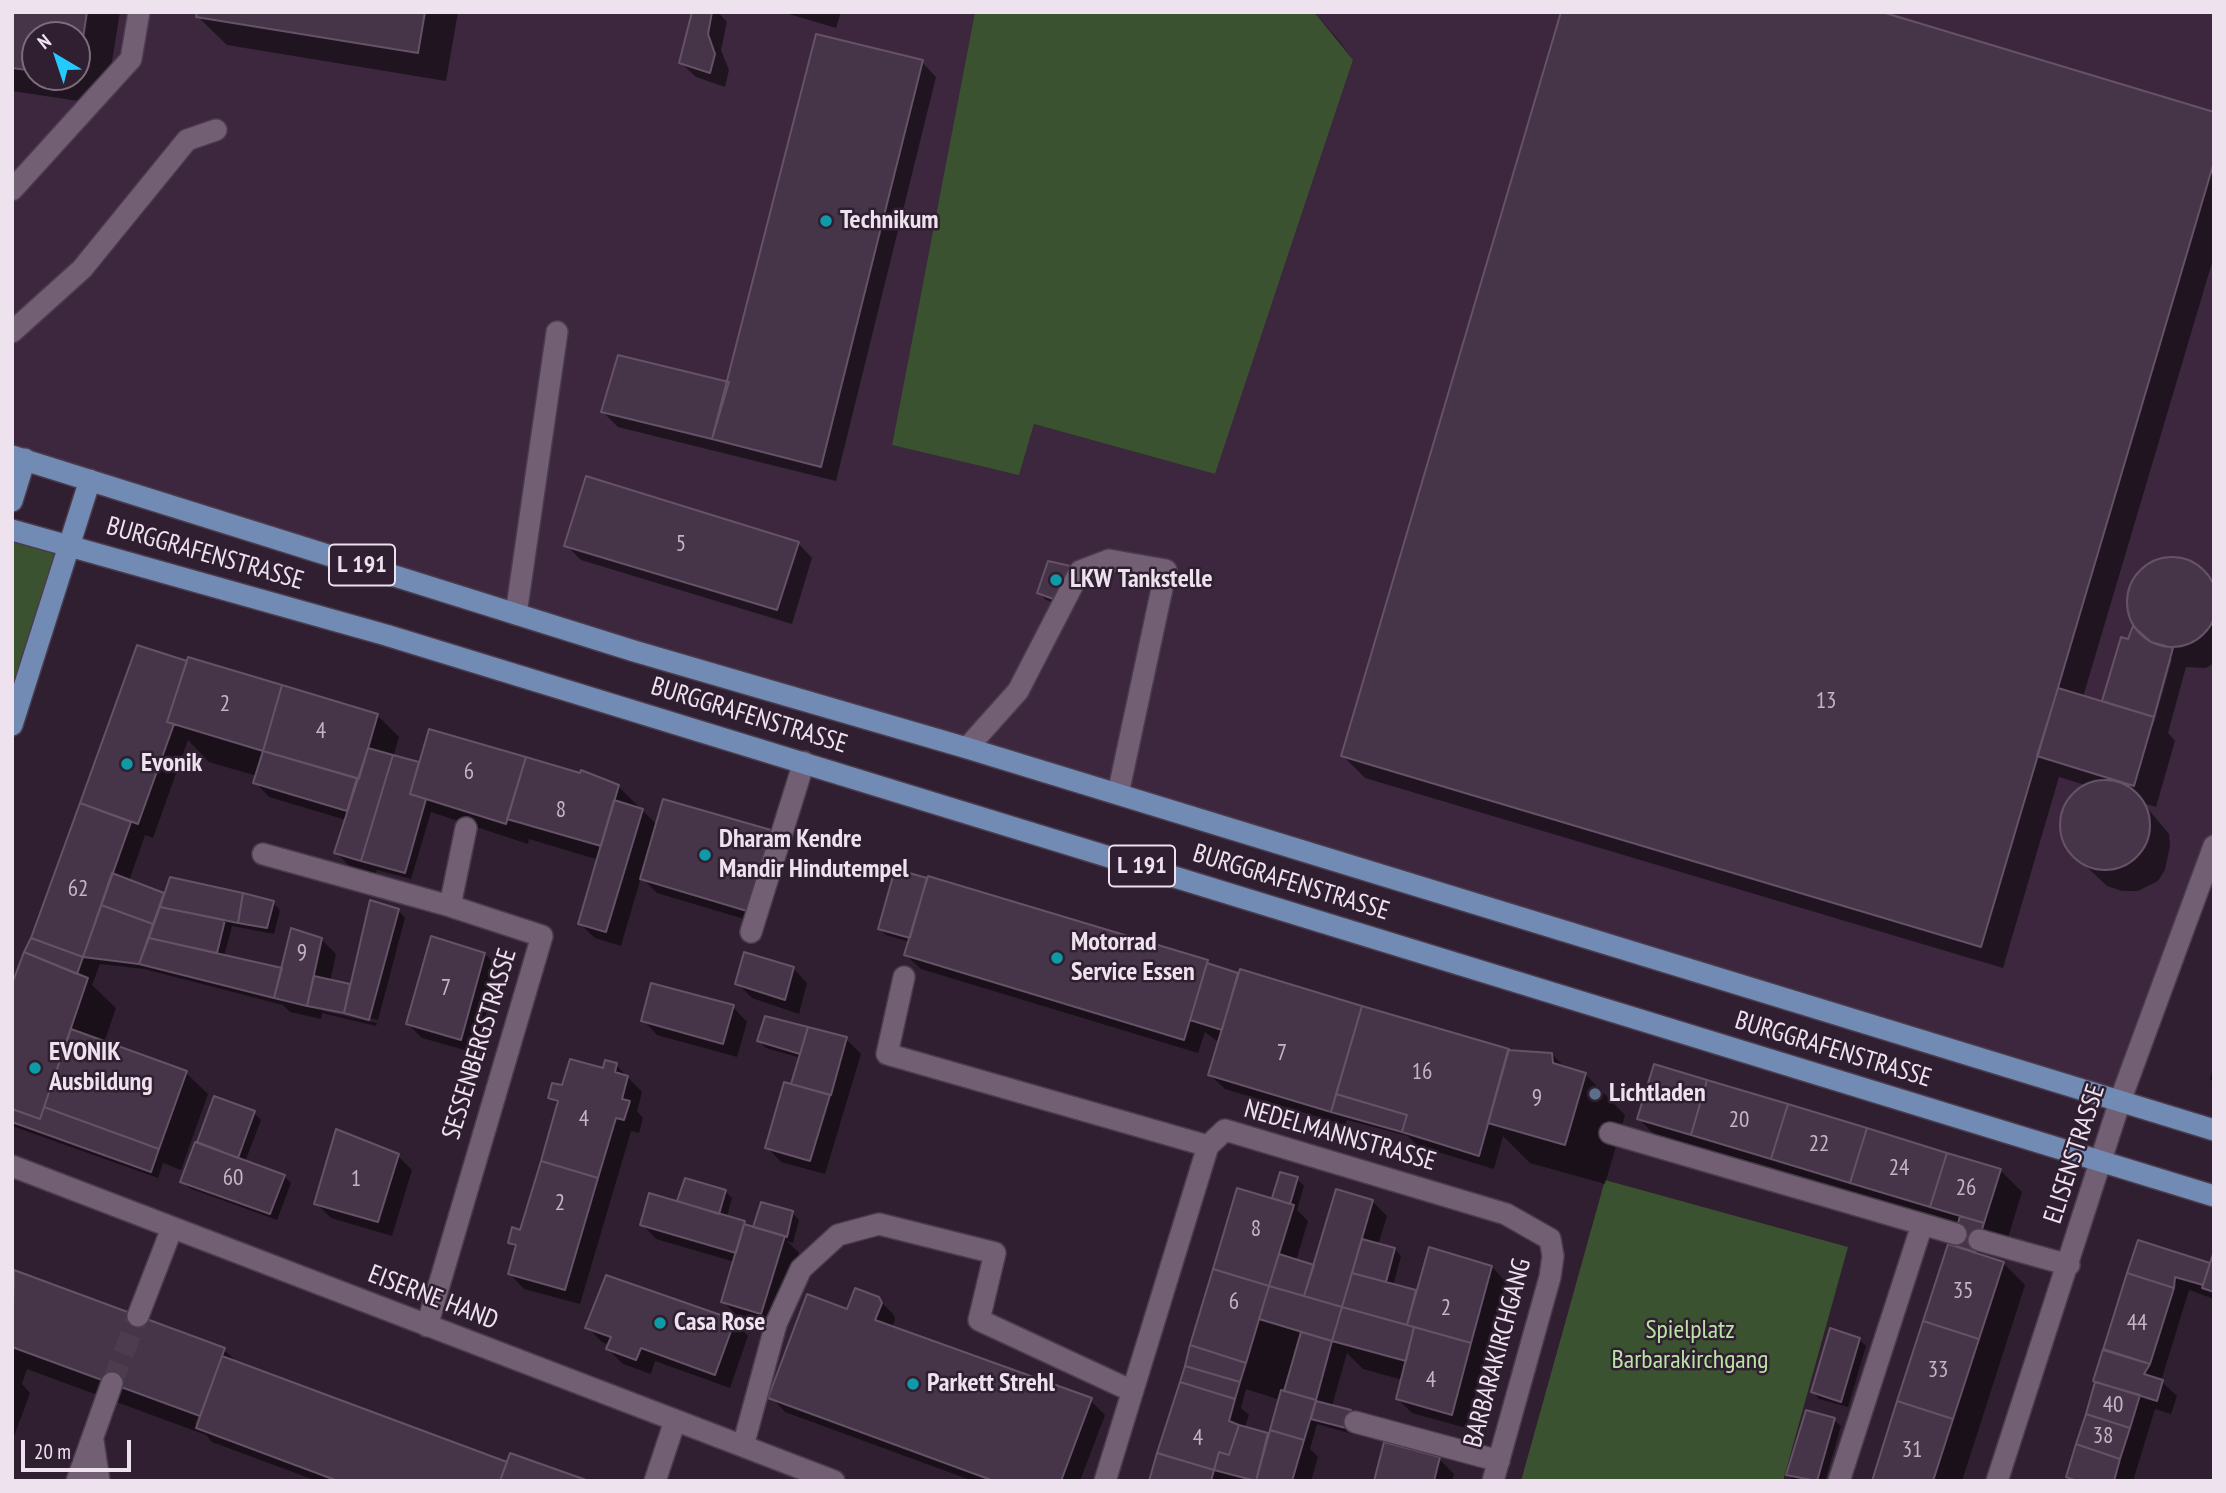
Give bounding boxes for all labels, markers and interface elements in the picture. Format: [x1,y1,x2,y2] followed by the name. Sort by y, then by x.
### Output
[21,21,91,91] north arrow
[32,29,56,54] text: N
[840,205,939,237] place label: Technikum
[818,213,834,229] marker: Technikum
[103,511,307,597] street label: BURGGRAFENSTRASSE
[676,530,686,558] house number: 5
[329,544,395,586] road number: L 191
[1070,564,1213,596] place label: LKW Tankstelle
[1048,572,1064,588] marker: LKW Tankstelle
[647,671,851,761] street label: BURGGRAFENSTRASSE
[1816,687,1836,715] house number: 13
[220,690,230,718] house number: 2
[316,717,326,745] house number: 4
[141,748,202,780] place label: Evonik
[119,756,135,772] marker: Evonik
[464,758,474,786] house number: 6
[556,796,566,824] house number: 8
[719,824,909,886] place label: Dharam Kendre Mandir Hindutempel
[1189,838,1393,928] street label: BURGGRAFENSTRASSE
[1109,846,1175,886] road number: L 191
[697,847,713,863] marker: Dharam Kendre Mandir Hindutempel
[68,875,88,903] house number: 62
[1071,927,1195,988] place label: Motorrad Service Essen
[297,939,307,967] house number: 9
[436,945,524,1143] street label: SESSENBERGSTRASSE
[1049,950,1065,966] marker: Motorrad Service Essen
[441,974,451,1002] house number: 7
[1731,1005,1935,1095] street label: BURGGRAFENSTRASSE
[49,1037,153,1098] place label: EVONIK Ausbildung
[1277,1039,1287,1067] house number: 7
[1412,1058,1432,1086] house number: 16
[27,1060,43,1076] marker: EVONIK Ausbildung
[1609,1078,1706,1110] place label: Lichtladen
[2038,1080,2112,1228] street label: ELISENSTRASSE
[1532,1084,1542,1112] house number: 9
[1587,1086,1603,1102] marker: Lichtladen
[1241,1094,1439,1178] street label: NEDELMANNSTRASSE
[579,1105,589,1133] house number: 4
[1729,1106,1749,1134] house number: 20
[1809,1130,1829,1158] house number: 22
[1889,1154,1909,1182] house number: 24
[223,1164,243,1192] house number: 60
[351,1165,361,1193] house number: 1
[1956,1174,1976,1202] house number: 26
[555,1189,565,1217] house number: 2
[1251,1215,1261,1243] house number: 8
[1458,1255,1538,1451] street label: BARBARAKIRCHGANG
[364,1259,502,1337] street label: EISERNE HAND
[1953,1277,1973,1305] house number: 35
[1229,1288,1239,1316] house number: 6
[1441,1294,1451,1322] house number: 2
[674,1307,765,1339] place label: Casa Rose
[2127,1309,2147,1337] house number: 44
[652,1315,668,1331] marker: Casa Rose
[1612,1315,1768,1376] park label: Spielplatz Barbarakirchgang
[1928,1356,1948,1384] house number: 33
[1426,1366,1436,1394] house number: 4
[927,1368,1055,1400] place label: Parkett Strehl
[905,1376,921,1392] marker: Parkett Strehl
[2103,1391,2123,1419] house number: 40
[2093,1422,2113,1450] house number: 38
[1193,1424,1203,1452] house number: 4
[24,1426,135,1470] scale bar
[1902,1436,1922,1464] house number: 31
[34,1438,71,1465] text: 20 m

